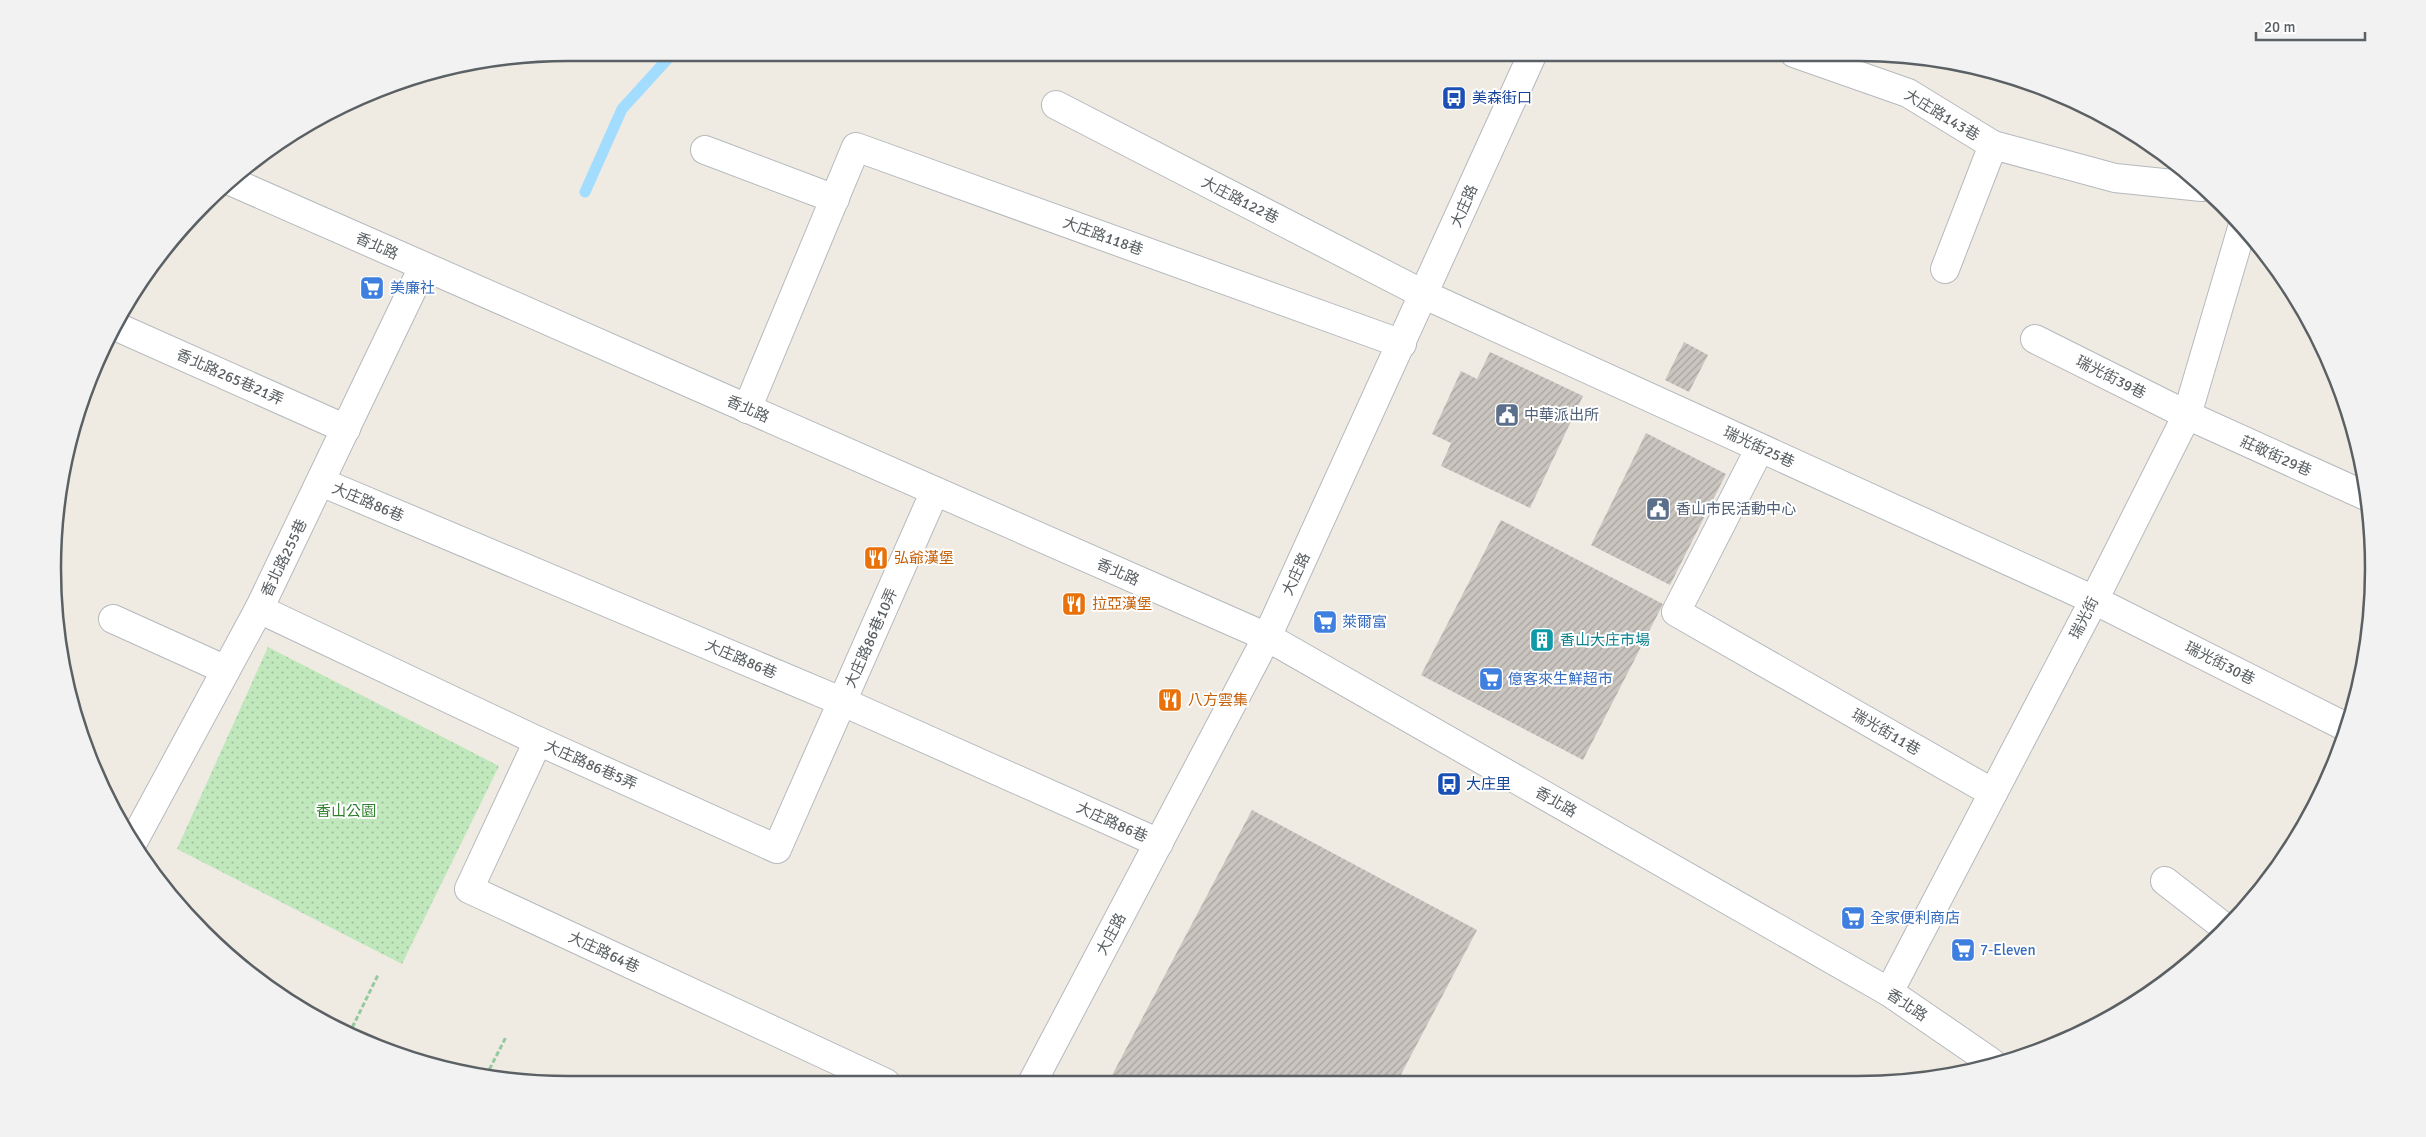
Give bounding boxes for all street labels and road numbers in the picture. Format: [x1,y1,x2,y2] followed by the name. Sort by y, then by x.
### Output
[1901,86,1983,144] street label: 大庄路143巷
[1198,173,1282,227] street label: 大庄路122巷
[1447,182,1481,230] street label: 大庄路
[1060,213,1146,259] street label: 大庄路118巷
[353,229,401,263] street label: 香北路
[174,345,286,409] street label: 香北路265巷21弄
[2073,352,2149,402] street label: 瑞光街39巷
[724,392,772,426] street label: 香北路
[1721,423,1797,471] street label: 瑞光街25巷
[2238,432,2314,480] street label: 莊敬街29巷
[329,479,407,525] street label: 大庄路86巷
[257,516,311,600] street label: 香北路255巷
[1278,550,1314,598] street label: 大庄路
[1094,555,1142,589] street label: 香北路
[841,585,901,691] street label: 大庄路86巷10弄
[2066,594,2102,642] street label: 瑞光街
[702,636,780,682] street label: 大庄路86巷
[2182,638,2258,688] street label: 瑞光街30巷
[1849,705,1923,759] street label: 瑞光街11巷
[542,737,640,793] street label: 大庄路86巷5弄
[1532,783,1580,821] street label: 香北路
[1074,798,1150,846] street label: 大庄路86巷
[1092,910,1130,958] street label: 大庄路
[566,928,642,976] street label: 大庄路64巷
[1883,985,1931,1025] street label: 香北路

